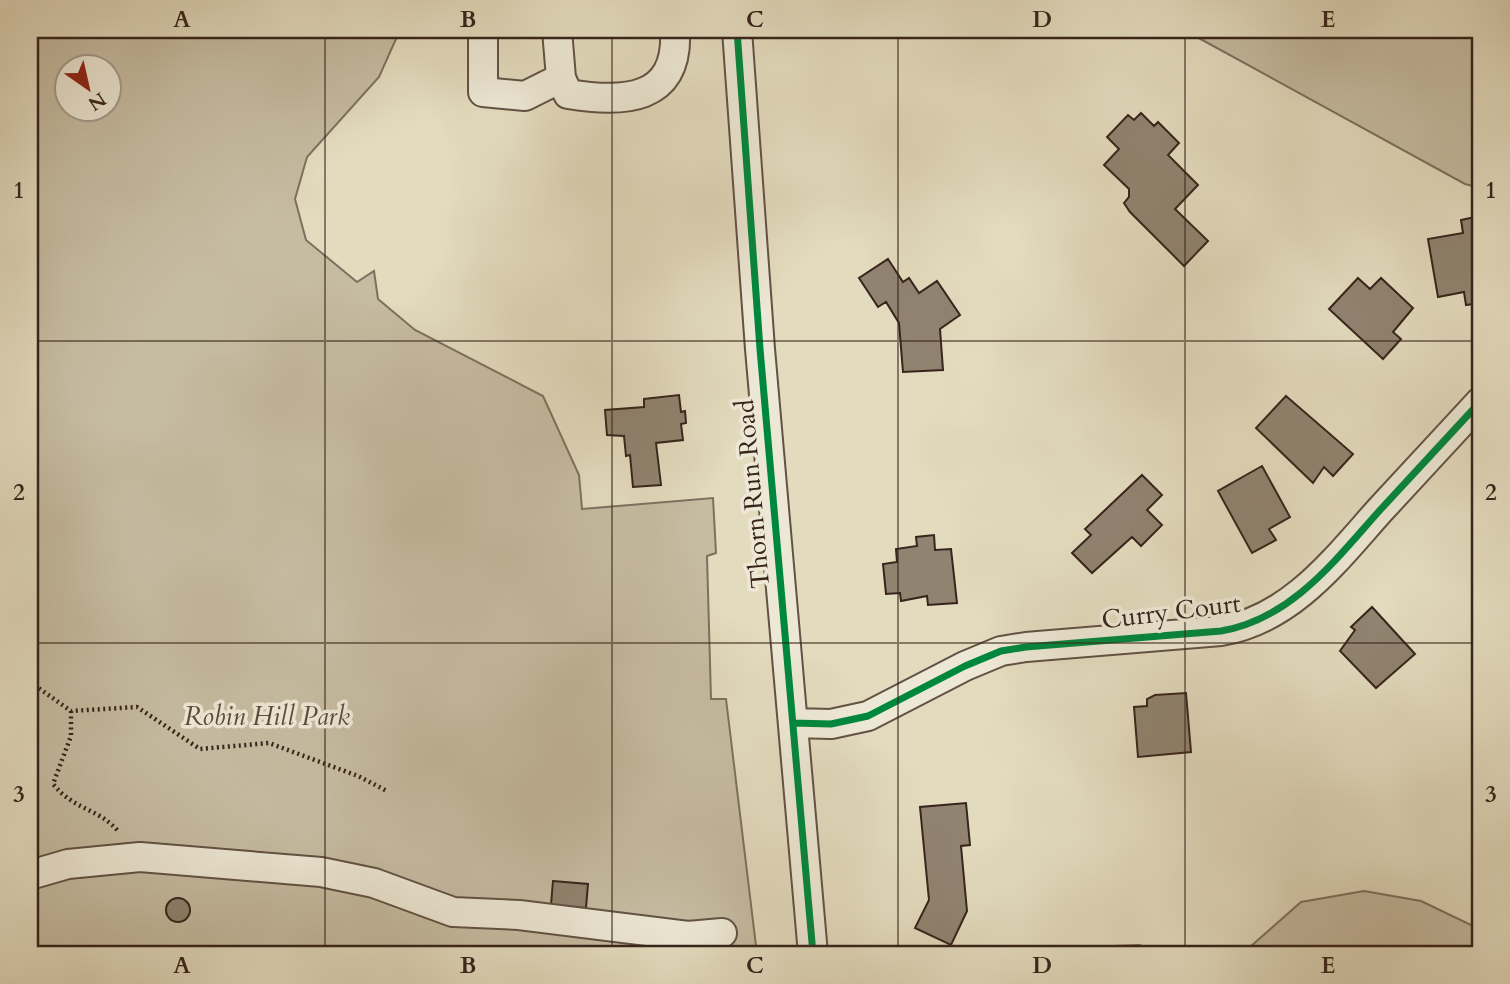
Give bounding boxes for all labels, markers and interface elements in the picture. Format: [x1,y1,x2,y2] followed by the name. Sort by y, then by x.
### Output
[173,4,191,35] text: A
[460,4,476,35] text: B
[746,4,764,35] text: C
[1032,4,1052,35] text: D
[1321,4,1335,35] text: E
[52,52,122,122] north arrow
[82,86,111,117] text: N
[13,175,25,206] text: 1
[1485,175,1497,206] text: 1
[727,398,778,590] street label: Thorn Run Road
[13,477,25,508] text: 2
[1485,477,1497,508] text: 2
[1100,586,1243,637] street label: Curry Court
[184,699,350,734] park label: Robin Hill Park
[13,779,25,810] text: 3
[1485,779,1497,810] text: 3
[173,950,191,981] text: A
[460,950,476,981] text: B
[746,950,764,981] text: C
[1032,950,1052,981] text: D
[1321,950,1335,981] text: E

